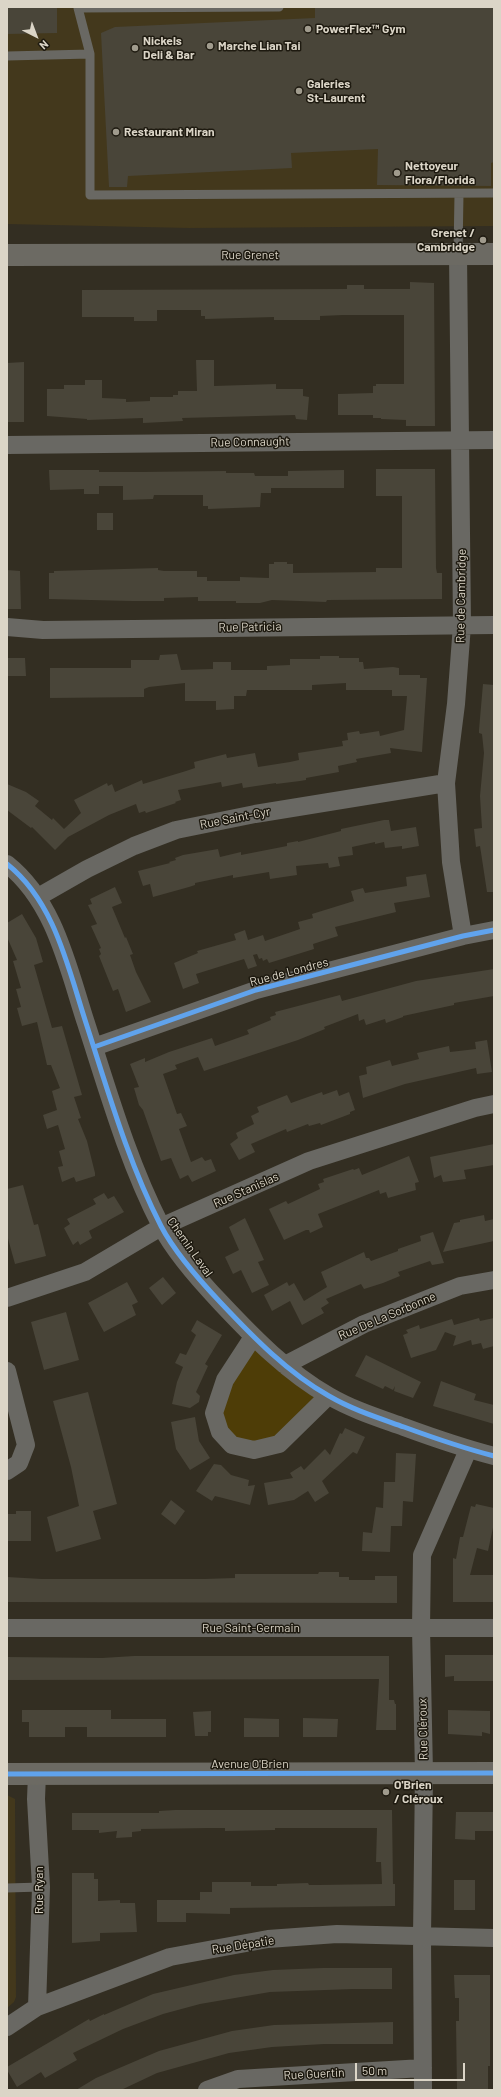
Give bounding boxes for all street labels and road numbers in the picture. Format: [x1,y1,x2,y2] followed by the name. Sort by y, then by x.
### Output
[221,248,279,262] street label: Rue Grenet
[210,434,290,450] street label: Rue Connaught
[453,549,469,643] street label: Rue de Cambridge
[218,619,282,635] street label: Rue Patricia
[199,804,271,832] street label: Rue Saint-Cyr
[248,955,330,989] street label: Rue de Londres
[211,1169,281,1211] street label: Rue Stanislas
[164,1215,216,1279] street label: Chemin Laval
[336,1289,438,1343] street label: Rue De La Sorbonne
[202,1621,300,1635] street label: Rue Saint-Germain
[415,1698,431,1760] street label: Rue Cléroux
[211,1757,289,1771] street label: Avenue O'Brien
[32,1866,46,1914] street label: Rue Ryan
[211,1933,275,1957] street label: Rue Dépatie
[283,2065,345,2083] street label: Rue Guertin

